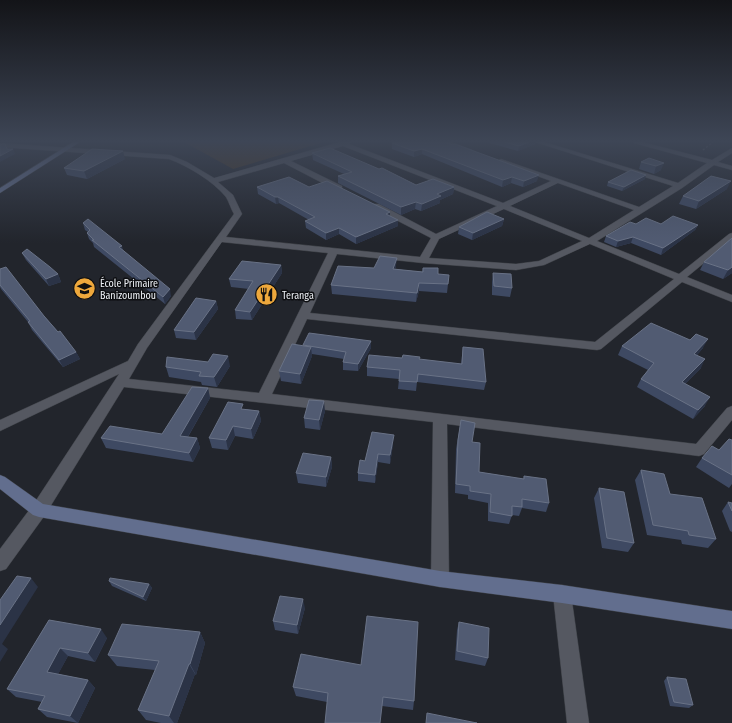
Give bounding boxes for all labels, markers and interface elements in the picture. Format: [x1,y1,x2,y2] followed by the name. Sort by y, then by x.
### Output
[72,276,98,302] school or university icon: École Primaire Banizoumbou
[100,276,158,302] place label: École Primaire Banizoumbou
[253,282,279,308] restaurant icon: Teranga
[282,290,314,302] place label: Teranga

